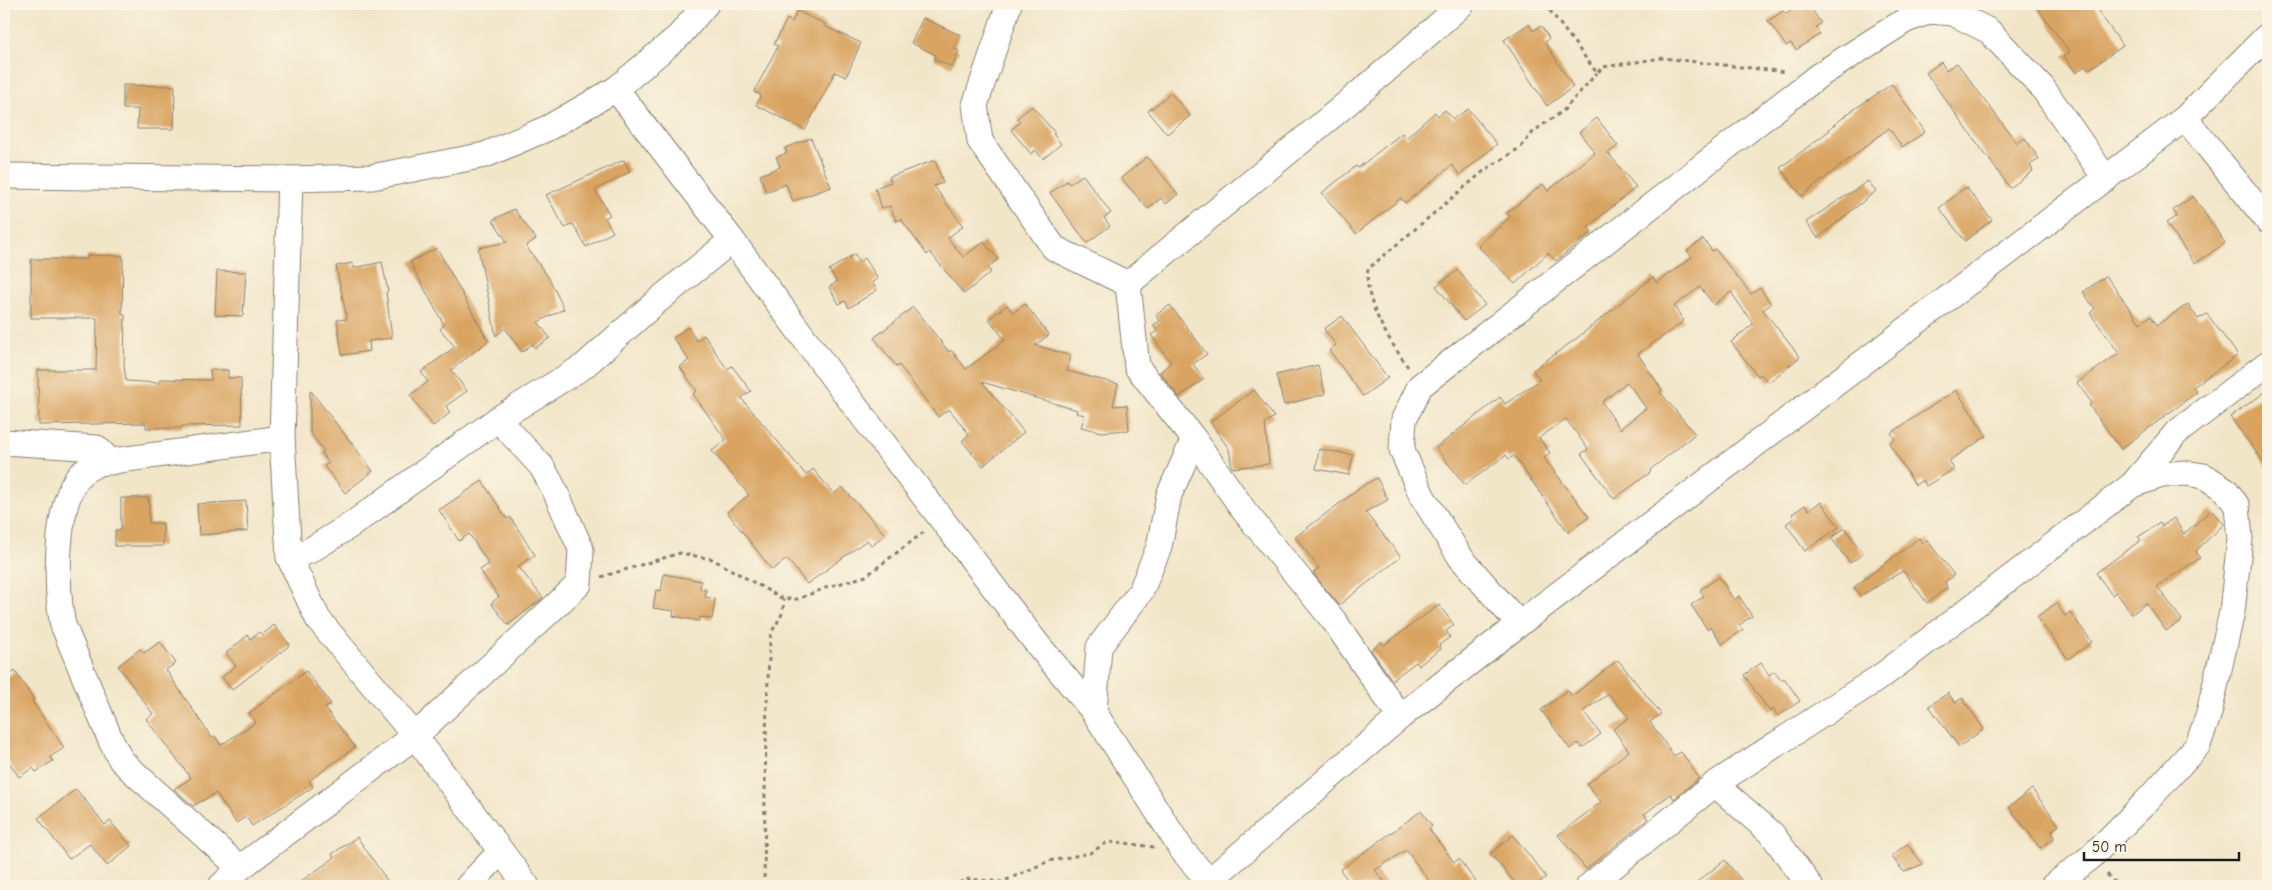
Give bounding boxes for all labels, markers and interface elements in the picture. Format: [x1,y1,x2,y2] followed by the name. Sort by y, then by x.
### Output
[2084,830,2240,862] scale bar
[2092,838,2127,856] text: 50 m

